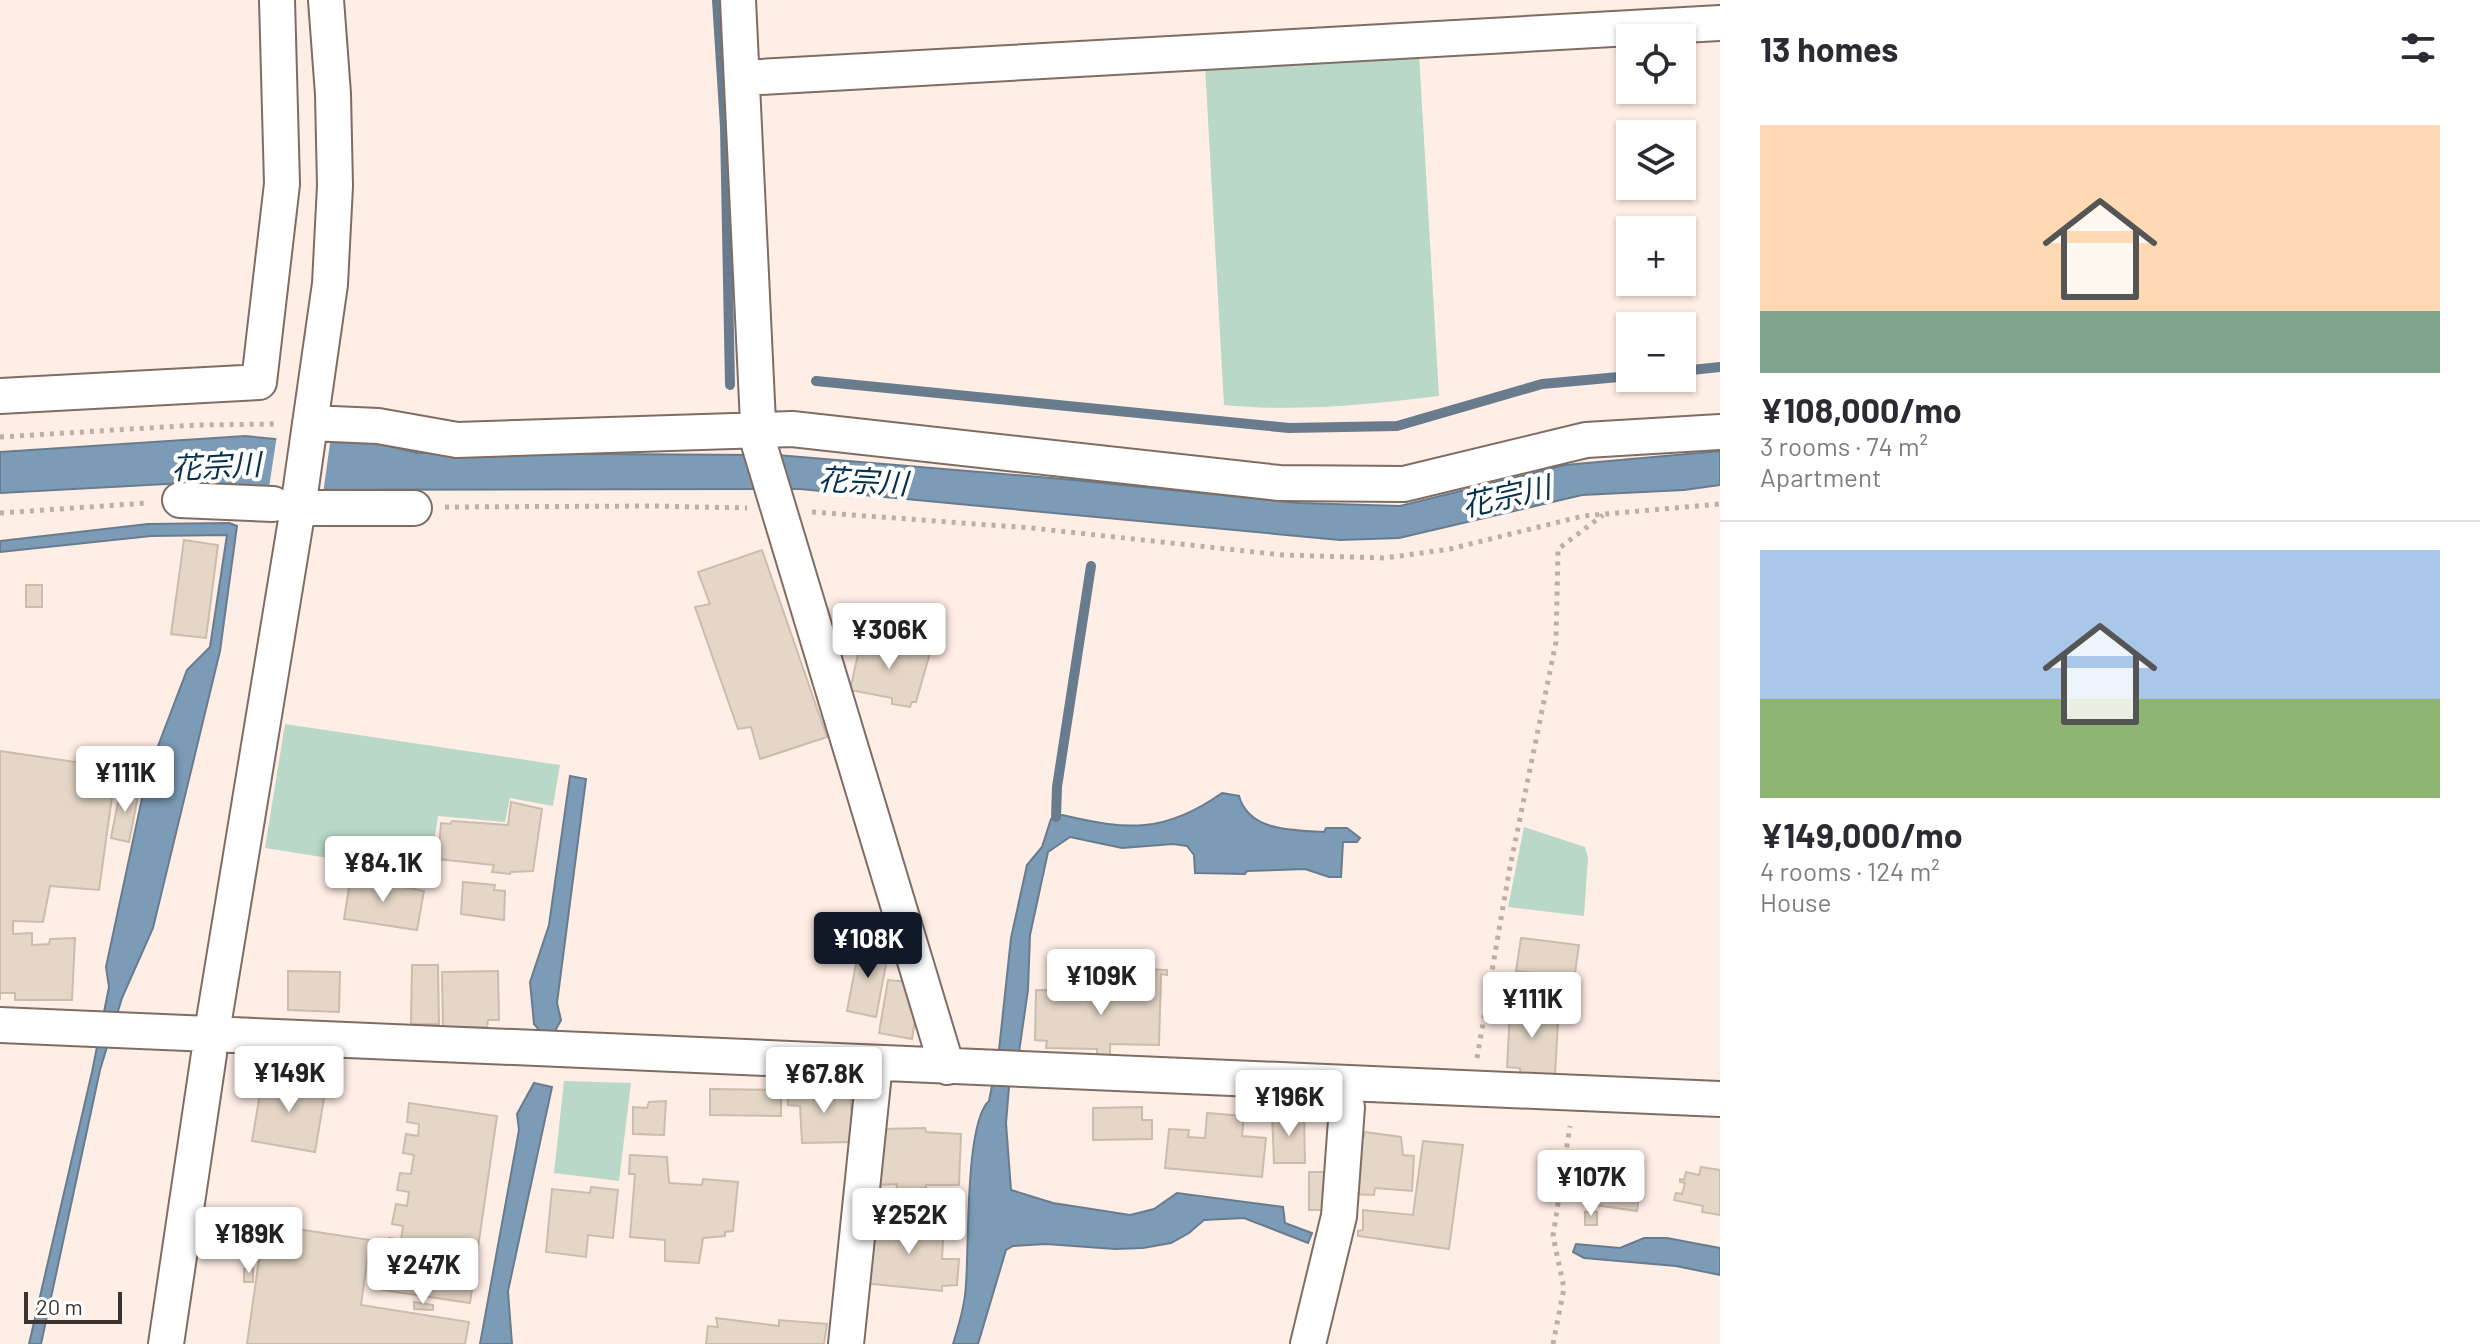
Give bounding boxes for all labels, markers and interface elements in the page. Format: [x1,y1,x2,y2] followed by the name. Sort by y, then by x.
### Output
[1616,24,1696,392] map controls
[1616,24,1696,104] button: locate
[2396,26,2440,70] icon: filters
[1760,28,1898,69] text: 13 homes
[1616,120,1696,200] button: layers
[2028,177,2172,321] icon: home
[1616,216,1696,296] button: +
[1616,312,1696,392] button: −
[1760,389,1962,430] text: ¥108,000/mo
[1760,430,1928,461] text: 3 rooms · 74 m²
[170,445,265,485] water label: 花宗川
[817,460,912,500] water label: 花宗川
[1760,461,1881,492] text: Apartment
[1458,467,1557,523] water label: 花宗川
[2028,602,2172,746] icon: home
[833,603,945,671] pin: ¥306K
[851,613,927,644] text: ¥306K
[69,746,181,814] pin: ¥111K
[94,756,156,787] text: ¥111K
[1760,814,1963,855] text: ¥149,000/mo
[318,836,448,904] pin: ¥84.1K
[343,846,423,877] text: ¥84.1K
[1760,855,1940,886] text: 4 rooms · 124 m²
[1760,886,1831,917] text: House
[812,912,924,980] pin: ¥108K
[832,922,904,953] text: ¥108K
[1045,949,1157,1017] pin: ¥109K
[1065,959,1137,990] text: ¥109K
[1476,972,1588,1040] pin: ¥111K
[1501,982,1563,1013] text: ¥111K
[233,1046,345,1114] pin: ¥149K
[759,1047,889,1115] pin: ¥67.8K
[253,1056,325,1087] text: ¥149K
[784,1057,864,1088] text: ¥67.8K
[1233,1070,1345,1138] pin: ¥196K
[1253,1080,1325,1111] text: ¥196K
[1535,1150,1647,1218] pin: ¥107K
[1555,1160,1627,1191] text: ¥107K
[853,1188,965,1256] pin: ¥252K
[870,1198,948,1229] text: ¥252K
[193,1207,305,1275] pin: ¥189K
[213,1217,285,1248] text: ¥189K
[367,1238,479,1306] pin: ¥247K
[385,1248,461,1279] text: ¥247K
[24,1288,122,1324] scale bar
[36,1293,83,1319] text: 20 m

